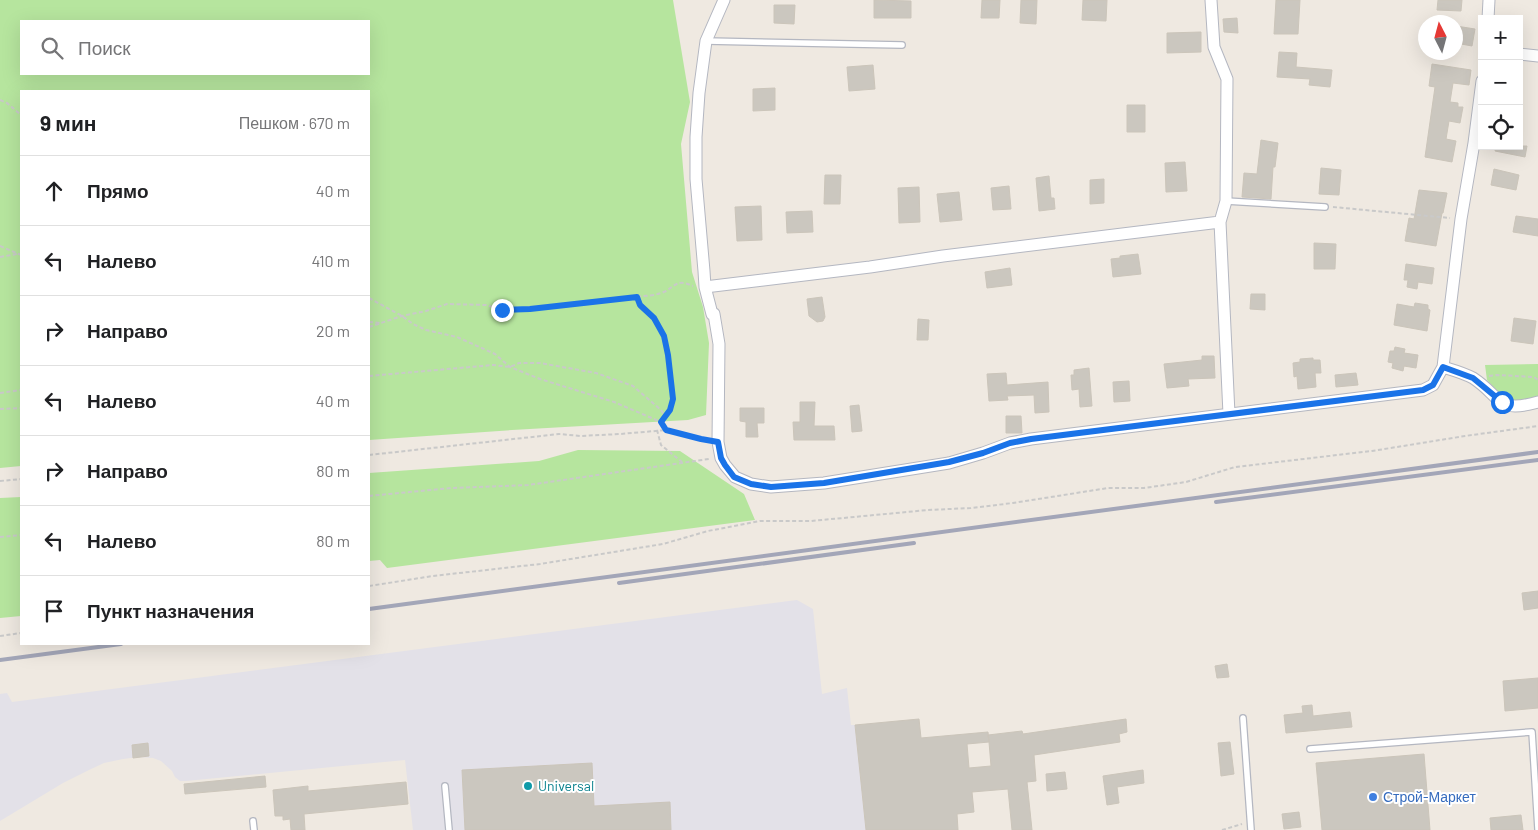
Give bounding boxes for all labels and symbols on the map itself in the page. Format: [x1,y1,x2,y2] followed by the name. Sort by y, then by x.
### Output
[1418,15,1463,60] north arrow
[491,299,514,322] route end
[1491,391,1514,414] route start
[538,777,594,794] place label: Universal
[522,780,534,792] marker: Universal
[1383,788,1476,805] place label: Строй-Маркет
[1367,791,1379,803] marker: Строй-Маркет

